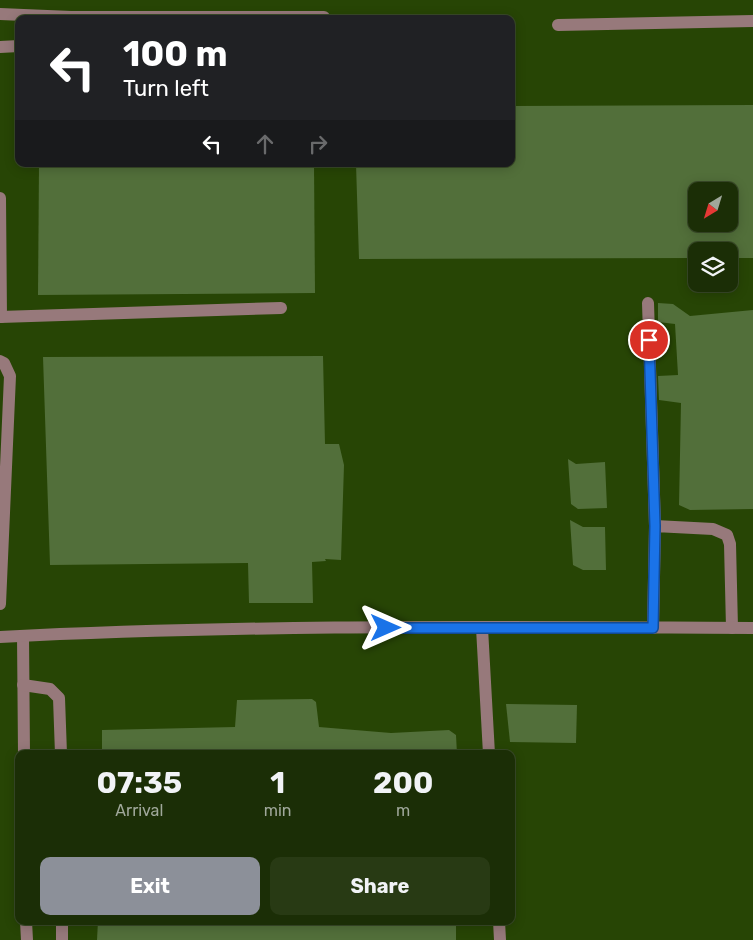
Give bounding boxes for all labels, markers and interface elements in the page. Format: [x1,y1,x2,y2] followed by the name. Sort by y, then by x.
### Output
[123,33,228,75] text: 100 m
[40,35,105,100] icon: left
[123,75,209,102] text: Turn left
[198,130,226,158] icon: left
[251,130,279,158] icon: ahead
[304,130,332,158] icon: right
[688,182,738,232] north arrow
[688,182,738,292] map controls
[688,242,738,292] button: layers
[628,319,670,361] pin
[635,326,663,354] icon: arrive
[359,601,411,653] position arrow
[97,765,182,801] text: 07:35
[270,765,285,801] text: 1
[373,765,433,801] text: 200
[115,801,163,820] text: Arrival
[264,801,291,820] text: min
[396,801,410,820] text: m
[40,857,260,915] button: Exit
[270,857,490,915] button: Share

